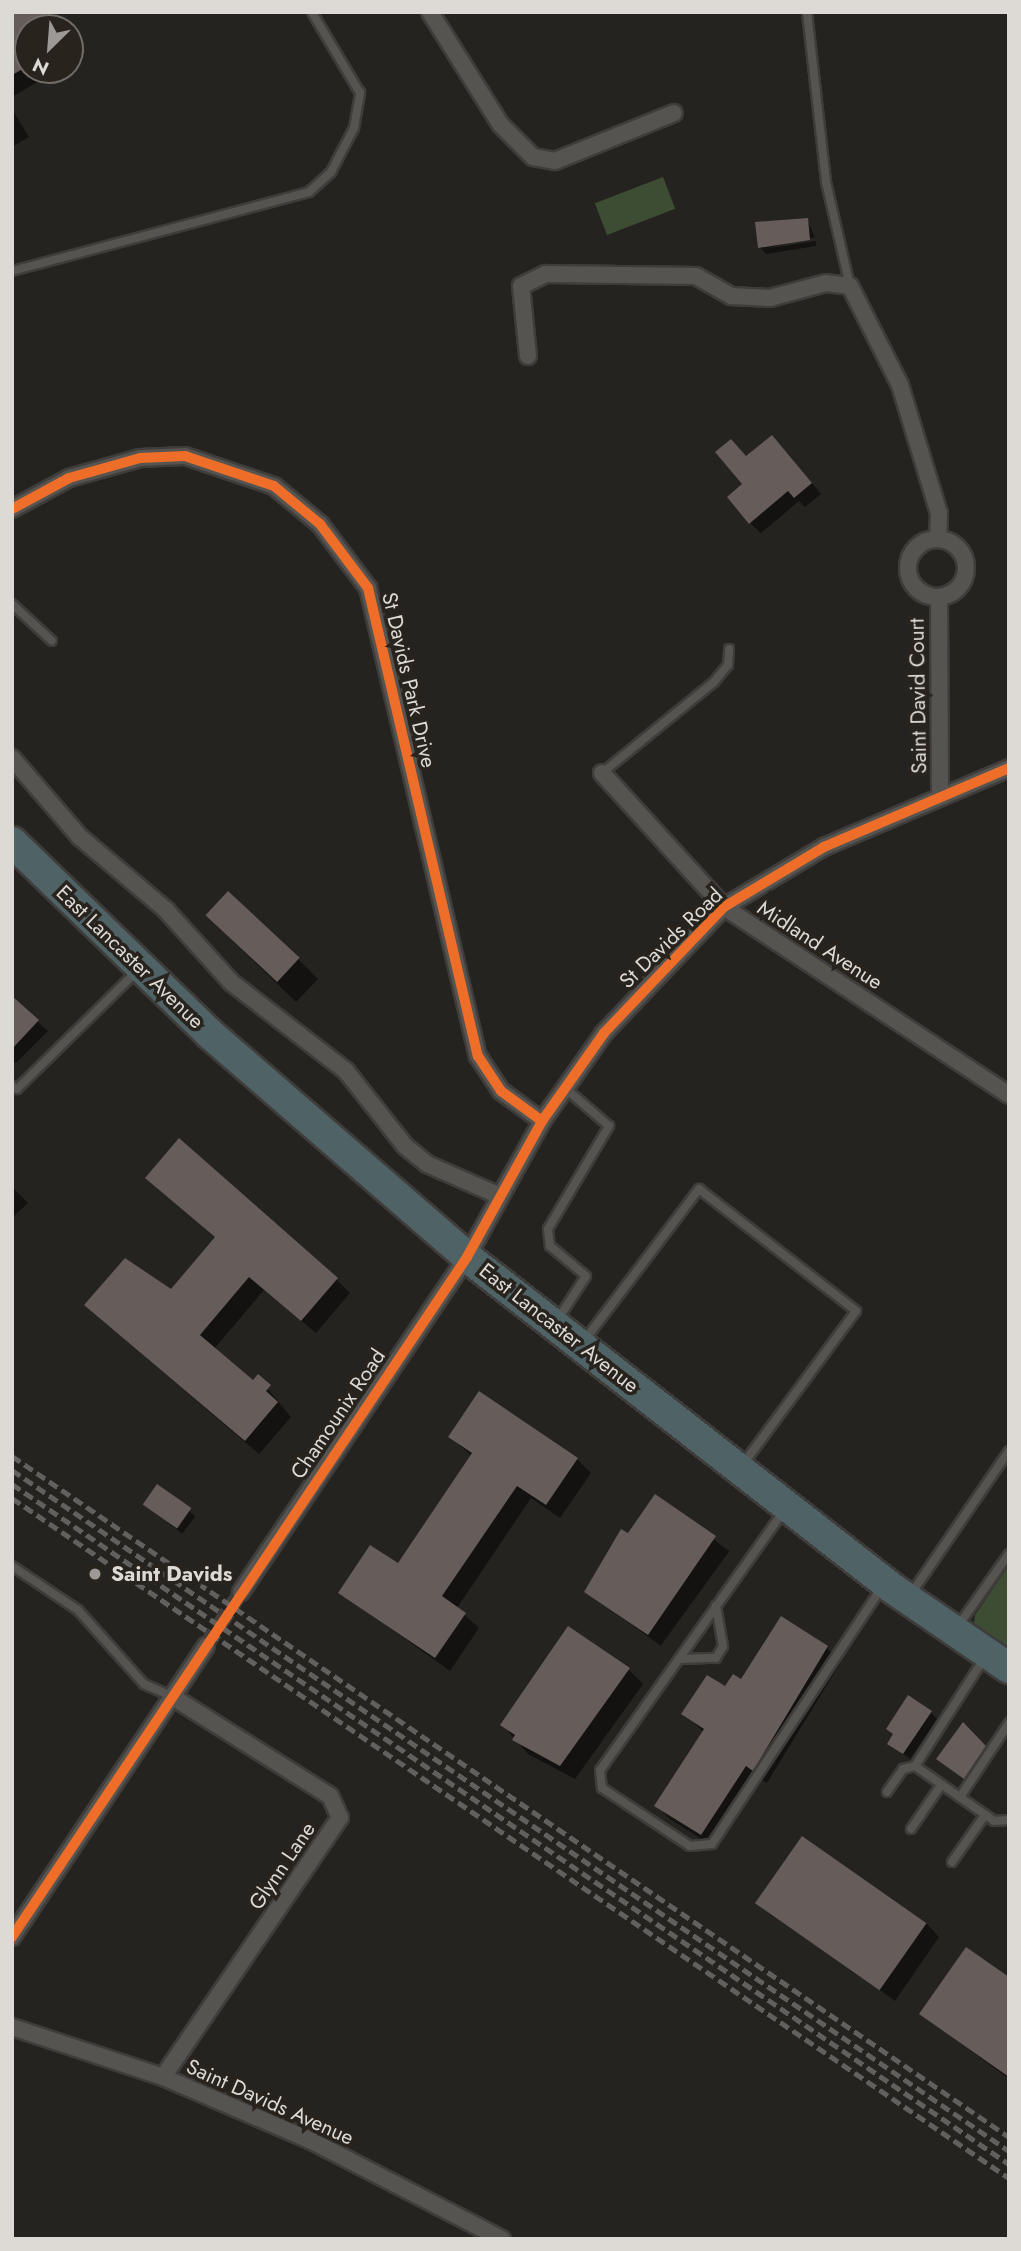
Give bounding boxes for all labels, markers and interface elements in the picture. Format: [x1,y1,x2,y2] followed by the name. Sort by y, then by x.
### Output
[14,14,84,84] north arrow
[28,51,53,82] text: N
[377,590,441,770] street label: St Davids Park Drive
[904,618,932,774] street label: Saint David Court
[51,880,209,1034] street label: East Lancaster Avenue
[614,882,728,994] street label: St Davids Road
[753,895,887,995] street label: Midland Avenue
[474,1258,644,1398] street label: East Lancaster Avenue
[285,1344,391,1484] street label: Chamounix Road
[111,1561,232,1587] place label: Saint Davids
[85,1564,105,1584] marker: Saint Davids
[244,1817,320,1915] street label: Glynn Lane
[182,2054,358,2150] street label: Saint Davids Avenue

